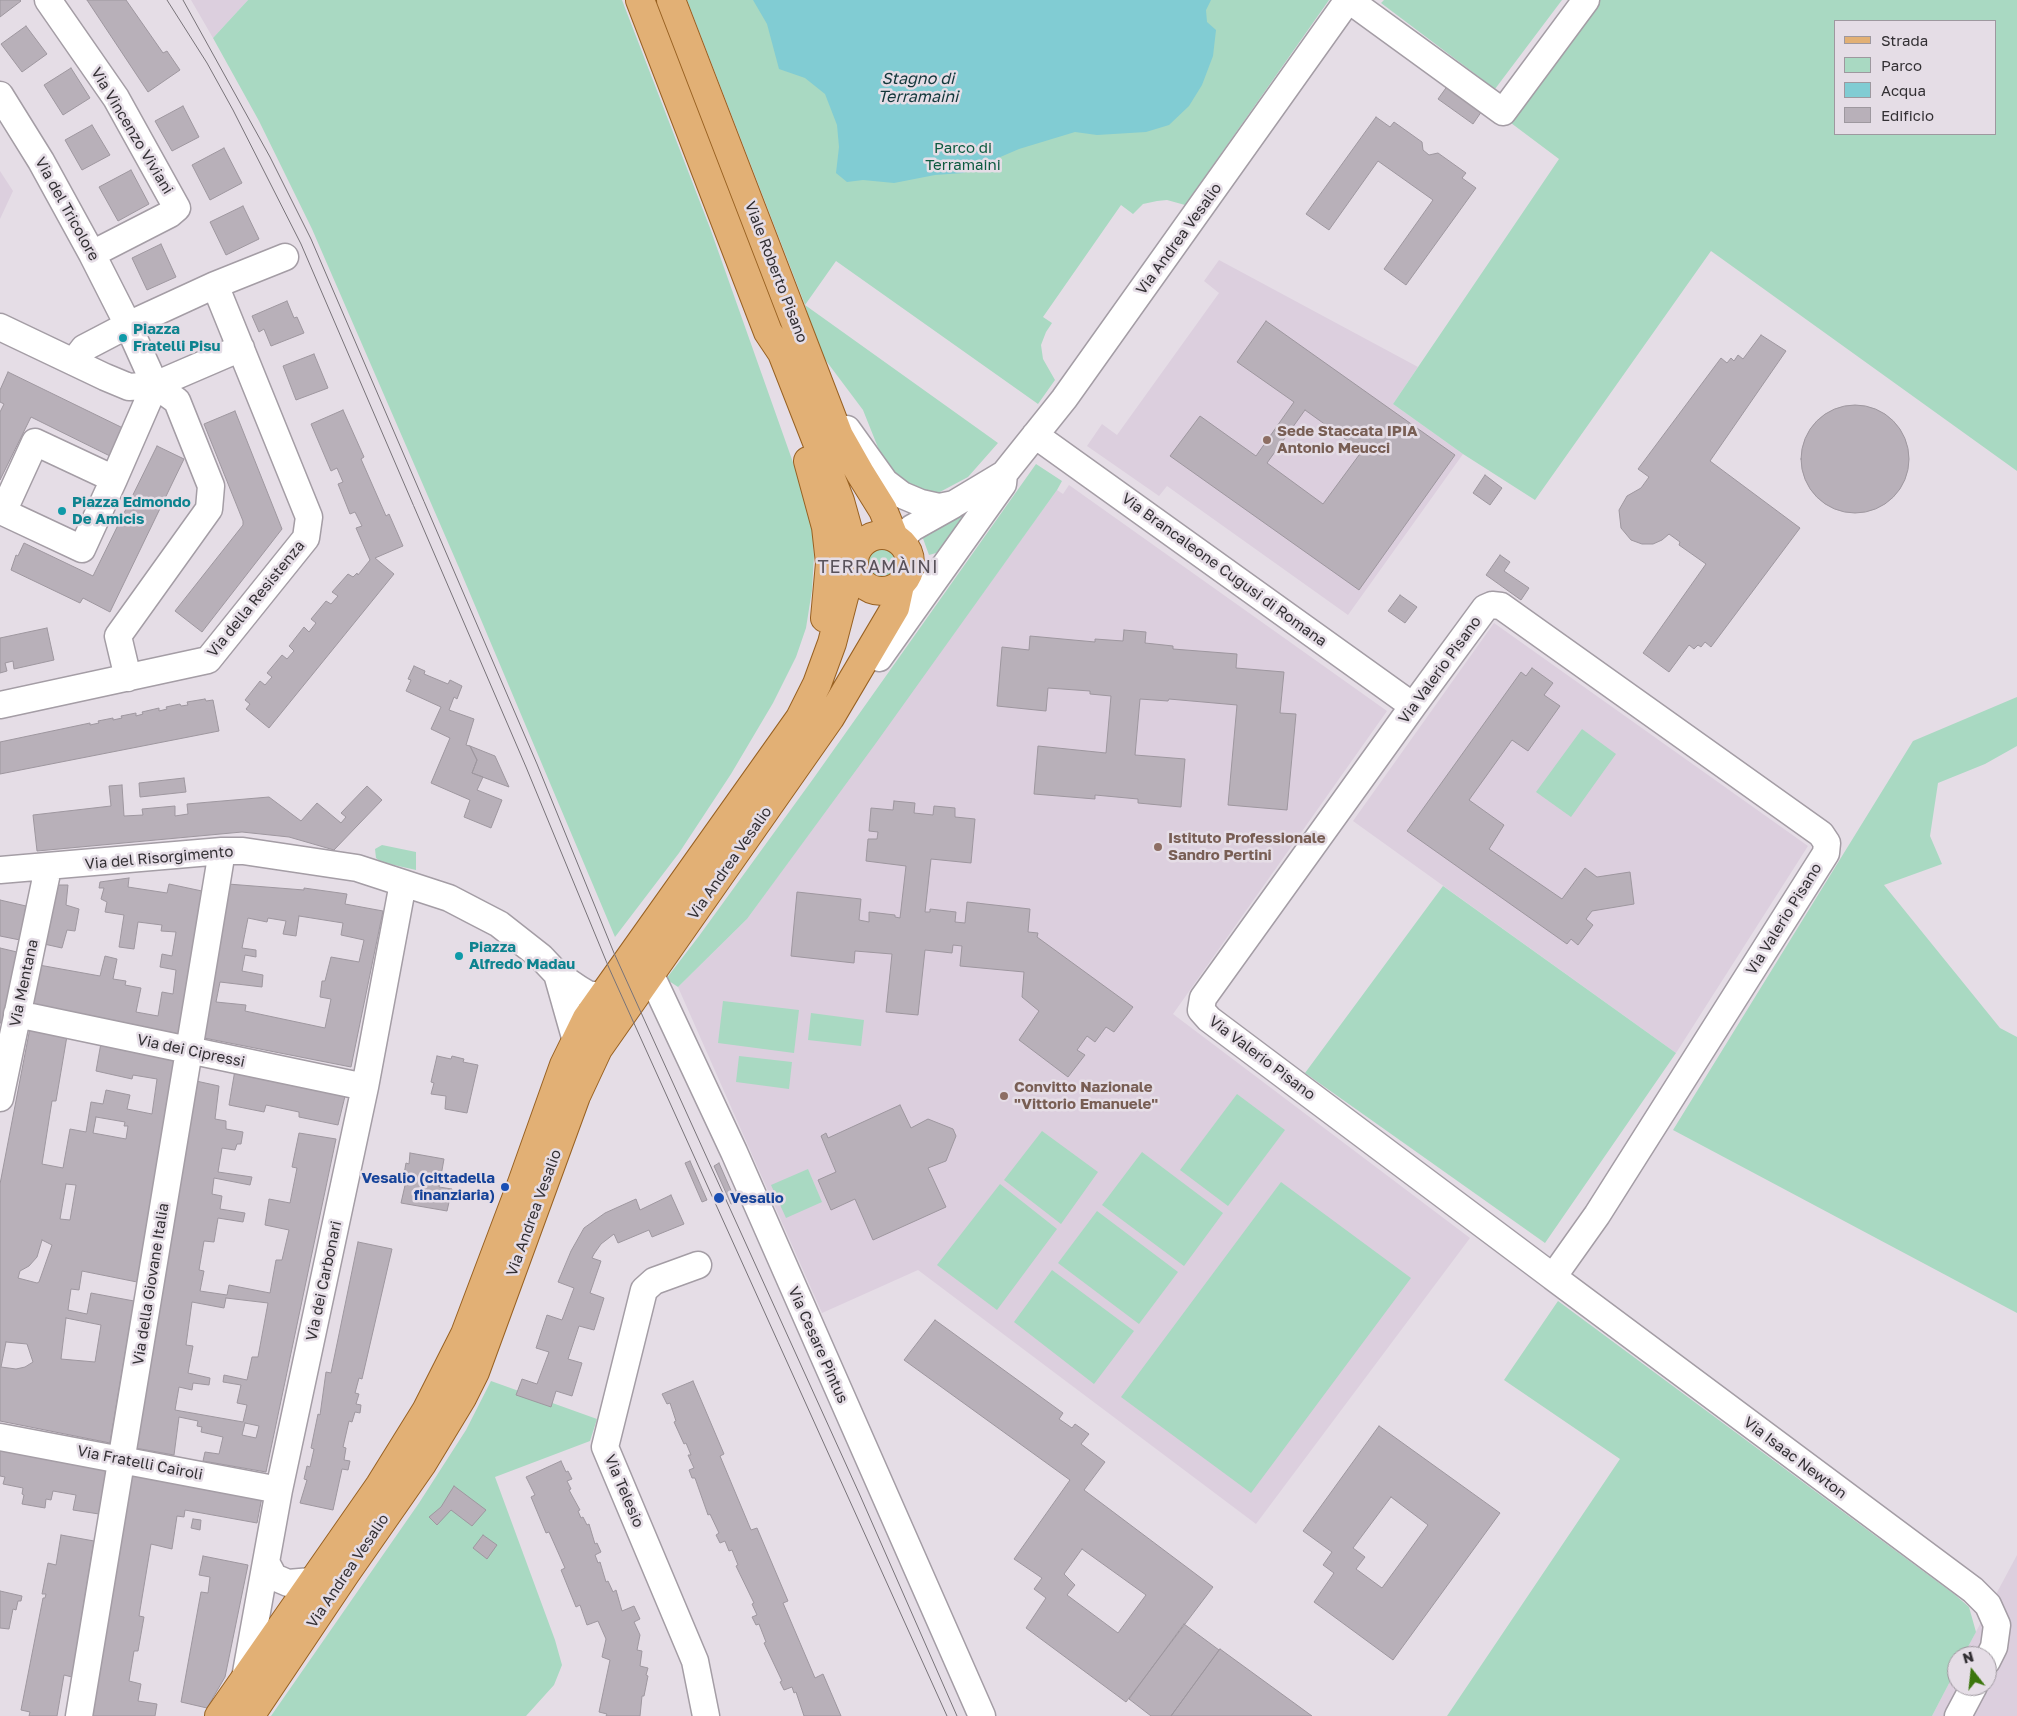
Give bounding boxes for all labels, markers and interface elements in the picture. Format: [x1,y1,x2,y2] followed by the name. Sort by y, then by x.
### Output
[1834,20,1997,135] legend
[1881,31,1928,49] text: Strada
[1881,56,1922,74] text: Parco
[87,65,177,197] street label: Via Vincenzo Viviani
[878,69,958,107] water label: Stagno di Terramaini
[1881,81,1926,99] text: Acqua
[1881,106,1934,124] text: Edificio
[925,139,1001,174] park label: Parco di Terramaini
[31,154,103,264] street label: Via del Tricolore
[1132,180,1226,298] street label: Via Andrea Vesalio
[741,199,811,345] street label: Viale Roberto Pisano
[133,320,220,355] place label: Piazza Fratelli Pisu
[117,332,129,344] marker: Piazza Fratelli Pisu
[1277,422,1418,457] place label: Sede Staccata IPIA Antonio Meucci
[1261,434,1273,446] marker: Sede Staccata IPIA Antonio Meucci
[1118,489,1330,651] street label: Via Brancaleone Cugusi di Romana
[72,493,191,528] place label: Piazza Edmondo De Amicis
[56,505,68,517] marker: Piazza Edmondo De Amicis
[203,537,309,661] street label: Via della Resistenza
[816,556,940,578] district label: TERRAMÀINI
[1395,613,1485,727] street label: Via Valerio Pisano
[684,803,776,923] street label: Via Andrea Vesalio
[1168,829,1326,864] place label: Istituto Professionale Sandro Pertini
[1152,841,1164,853] marker: Istituto Professionale Sandro Pertini
[84,843,234,873] street label: Via del Risorgimento
[1742,860,1826,978] street label: Via Valerio Pisano
[6,938,42,1028] street label: Via Mentana
[469,938,575,973] place label: Piazza Alfredo Madau
[453,950,465,962] marker: Piazza Alfredo Madau
[1205,1012,1319,1104] street label: Via Valerio Pisano
[135,1031,247,1071] street label: Via dei Cipressi
[1014,1078,1158,1113] place label: Convitto Nazionale "Vittorio Emanuele"
[998,1090,1010,1102] marker: Convitto Nazionale "Vittorio Emanuele"
[503,1147,565,1279] street label: Via Andrea Vesalio
[362,1169,495,1204] place label: Vesalio (cittadella finanziaria)
[499,1181,511,1193] marker: Vesalio (cittadella finanziaria)
[730,1189,784,1207] place label: Vesalio
[712,1191,726,1205] marker: Vesalio
[129,1202,173,1366] street label: Via della Giovane Italia
[302,1219,346,1343] street label: Via dei Carbonari
[784,1284,852,1406] street label: Via Cesare Pintus
[1740,1413,1850,1503] street label: Via Isaac Newton
[76,1442,204,1484] street label: Via Fratelli Cairoli
[601,1452,647,1530] street label: Via Telesio
[303,1511,393,1631] street label: Via Andrea Vesalio
[1947,1646,1997,1696] north arrow
[1961,1647,1975,1667] text: N

